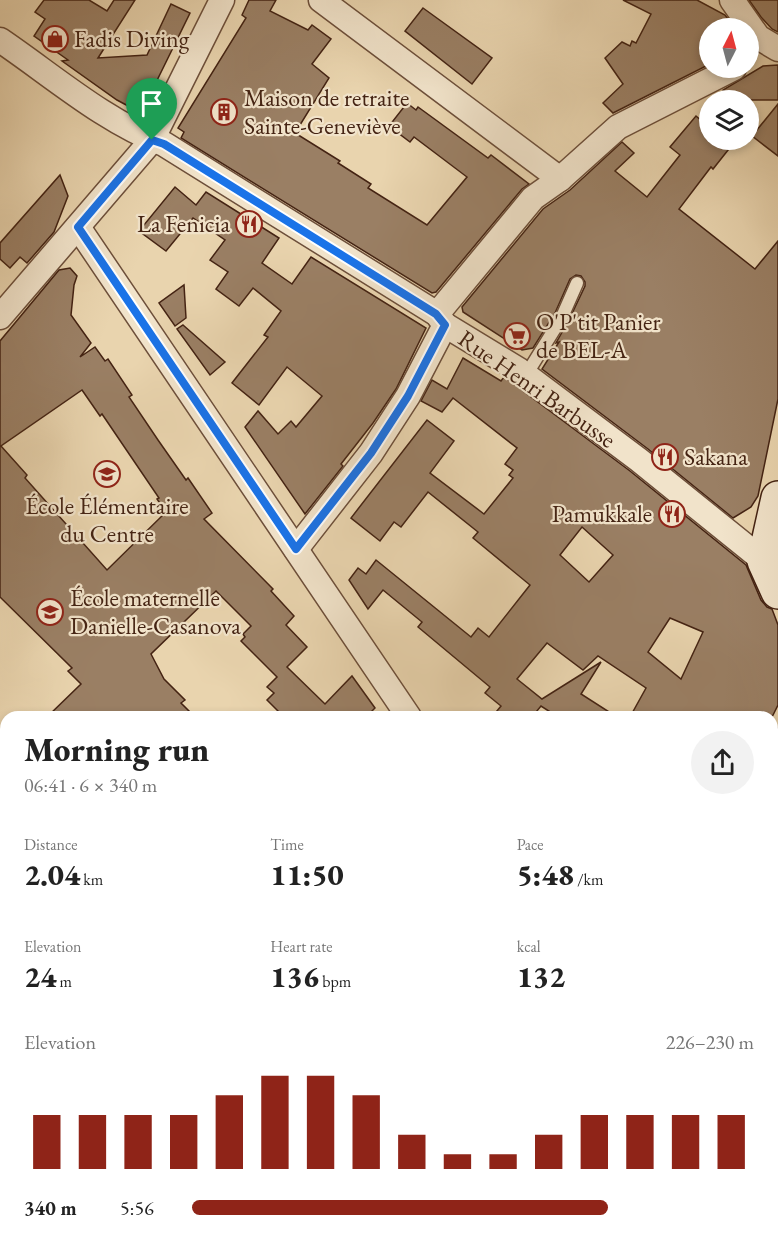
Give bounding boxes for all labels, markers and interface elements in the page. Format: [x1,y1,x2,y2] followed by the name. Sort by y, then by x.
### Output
[699,18,759,78] north arrow
[699,18,759,150] map controls
[74,23,190,54] place label: Fadis Diving
[40,24,70,54] shop icon: Fadis Diving
[126,78,177,140] pin
[244,82,409,141] place label: Maison de retraite Sainte-Geneviève
[135,87,168,120] icon: arrive
[699,90,759,150] button: layers
[209,97,239,127] building icon: Maison de retraite Sainte-Geneviève
[137,208,230,239] place label: La Fenicia
[234,209,264,239] restaurant icon: La Fenicia
[536,306,660,365] place label: O'P'tit Panier de BEL-A
[502,321,532,351] supermarket icon: O'P'tit Panier de BEL-A
[452,323,622,455] street label: Rue Henri Barbusse
[684,441,748,472] place label: Sakana
[650,442,680,472] restaurant icon: Sakana
[92,459,122,489] school or university icon: École Élémentaire du Centre
[25,490,189,549] place label: École Élémentaire du Centre
[552,498,652,529] place label: Pamukkale
[657,499,687,529] restaurant icon: Pamukkale
[70,582,241,641] place label: École maternelle Danielle-Casanova
[35,597,65,627] school or university icon: École maternelle Danielle-Casanova
[24,728,209,771] text: Morning run
[691,731,754,794] button: share
[24,772,157,798] text: 06:41 · 6 × 340 m
[24,834,77,855] text: Distance
[270,834,304,855] text: Time
[517,834,544,855] text: Pace
[24,855,80,894] text: 2.04
[270,855,344,894] text: 11:50
[517,855,574,894] text: 5:48
[80,869,103,890] text: km
[574,869,603,890] text: /km
[24,936,82,957] text: Elevation
[270,936,332,957] text: Heart rate
[517,936,541,957] text: kcal
[24,957,56,996] text: 24
[270,957,319,996] text: 136
[517,957,565,996] text: 132
[56,971,72,992] text: m
[319,971,351,992] text: bpm
[24,1029,96,1055] text: Elevation
[666,1029,754,1055] text: 226–230 m
[24,1195,77,1221] text: 340 m
[120,1195,154,1221] text: 5:56

